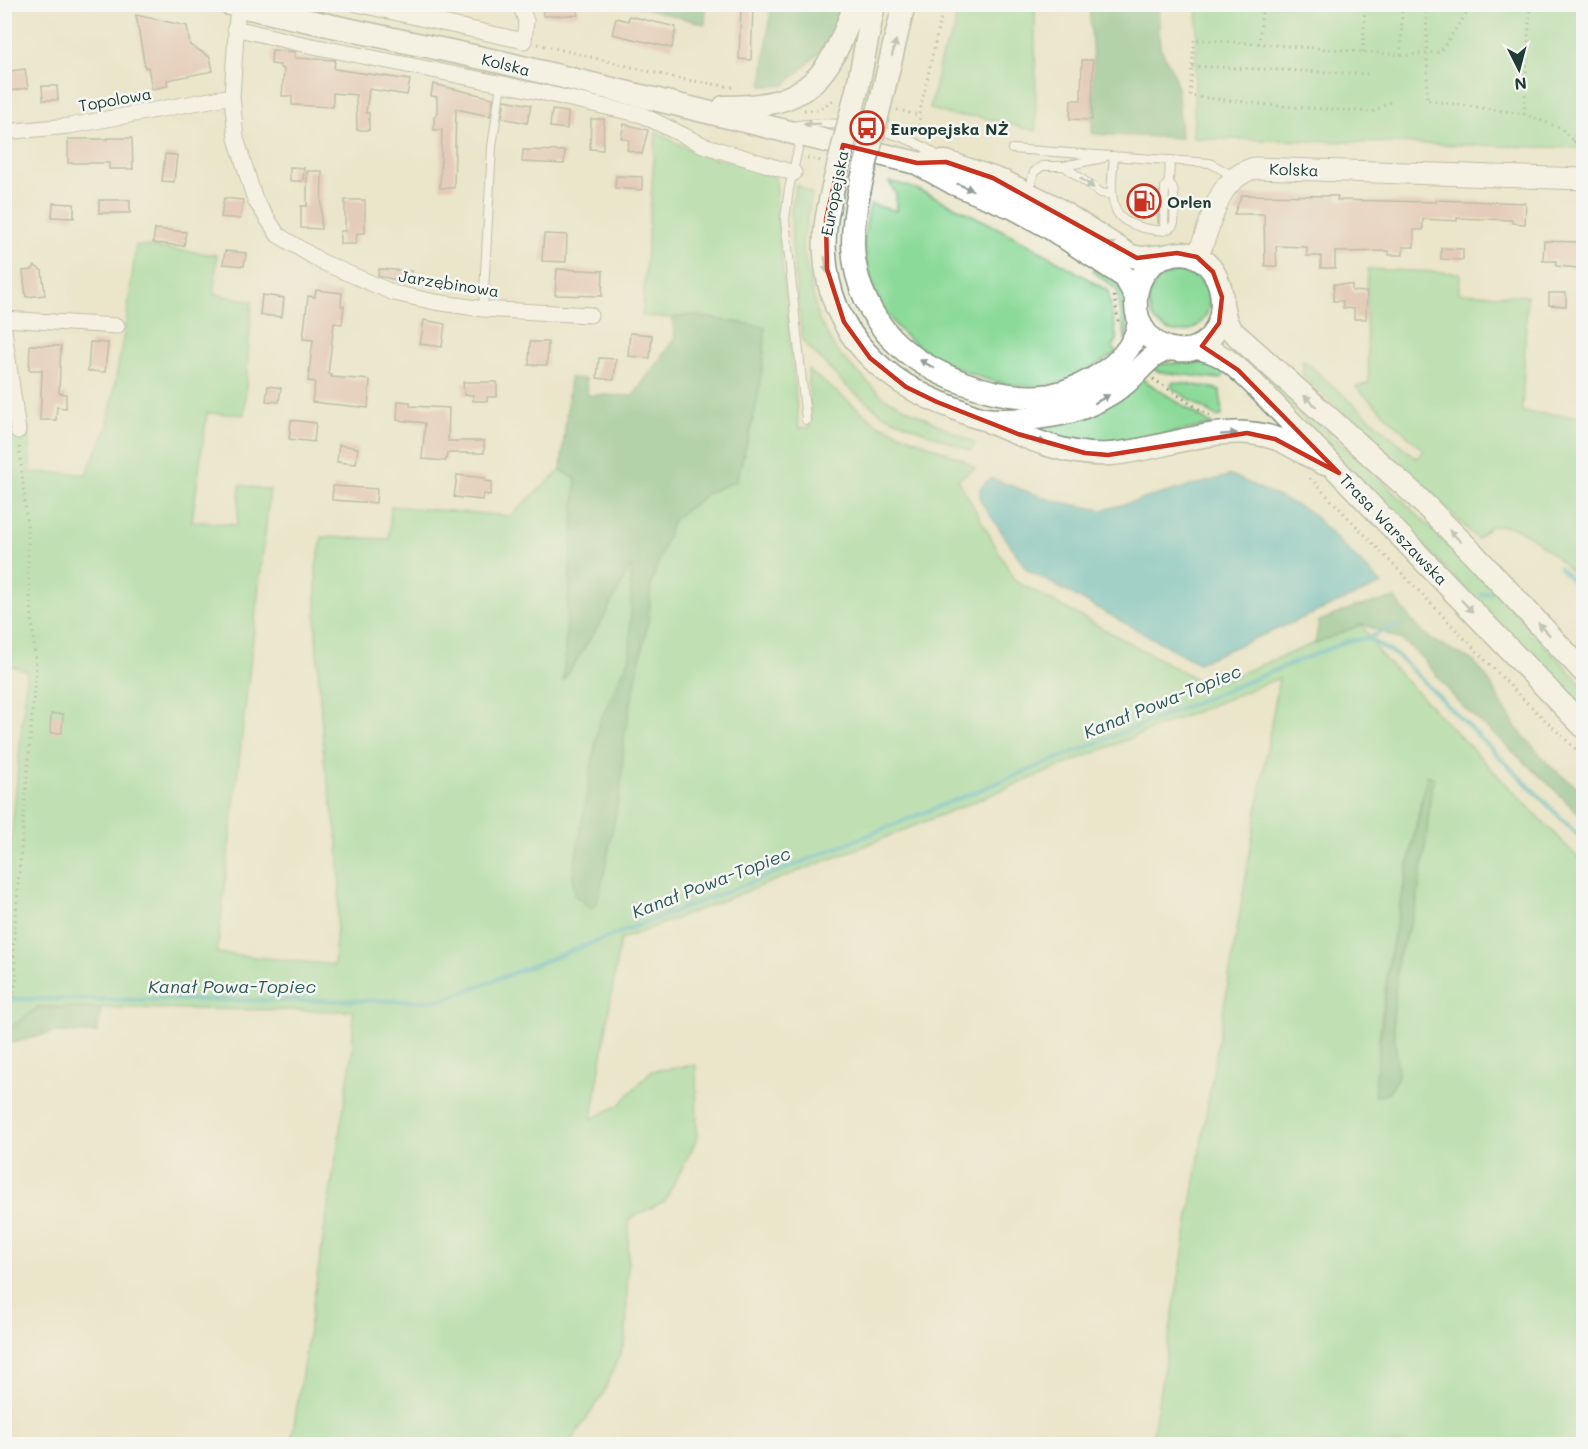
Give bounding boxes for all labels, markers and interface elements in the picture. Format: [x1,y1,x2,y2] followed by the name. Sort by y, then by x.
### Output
[889,39,899,57] one-way arrow
[1489,39,1549,99] north arrow
[479,48,533,80] street label: Kolska
[1513,73,1528,95] text: N
[77,82,153,116] street label: Topolowa
[849,110,885,146] bus stop icon: Europejska NŻ
[890,118,1009,139] place label: Europejska NŻ
[803,120,822,129] one-way arrow
[815,148,853,238] street label: Europejska
[1269,158,1319,180] street label: Kolska
[1079,176,1094,188] one-way arrow
[956,182,974,192] one-way arrow
[1126,183,1162,219] fuel station icon: Orlen
[1167,191,1211,212] place label: Orlen
[1107,241,1123,252] one-way arrow
[822,256,831,275] one-way arrow
[397,265,501,301] street label: Jarzębinowa
[918,360,935,370] one-way arrow
[1094,393,1110,404] one-way arrow
[1302,394,1317,408] one-way arrow
[1220,429,1239,438] one-way arrow
[1029,436,1047,446] one-way arrow
[1335,469,1453,589] street label: Trasa Warszawska
[1449,529,1463,543] one-way arrow
[1460,598,1474,612] one-way arrow
[1537,623,1551,637] one-way arrow
[1080,658,1244,744] water label: Kanał Powa-Topiec
[628,841,794,923] water label: Kanał Powa-Topiec
[148,974,316,998] water label: Kanał Powa-Topiec

